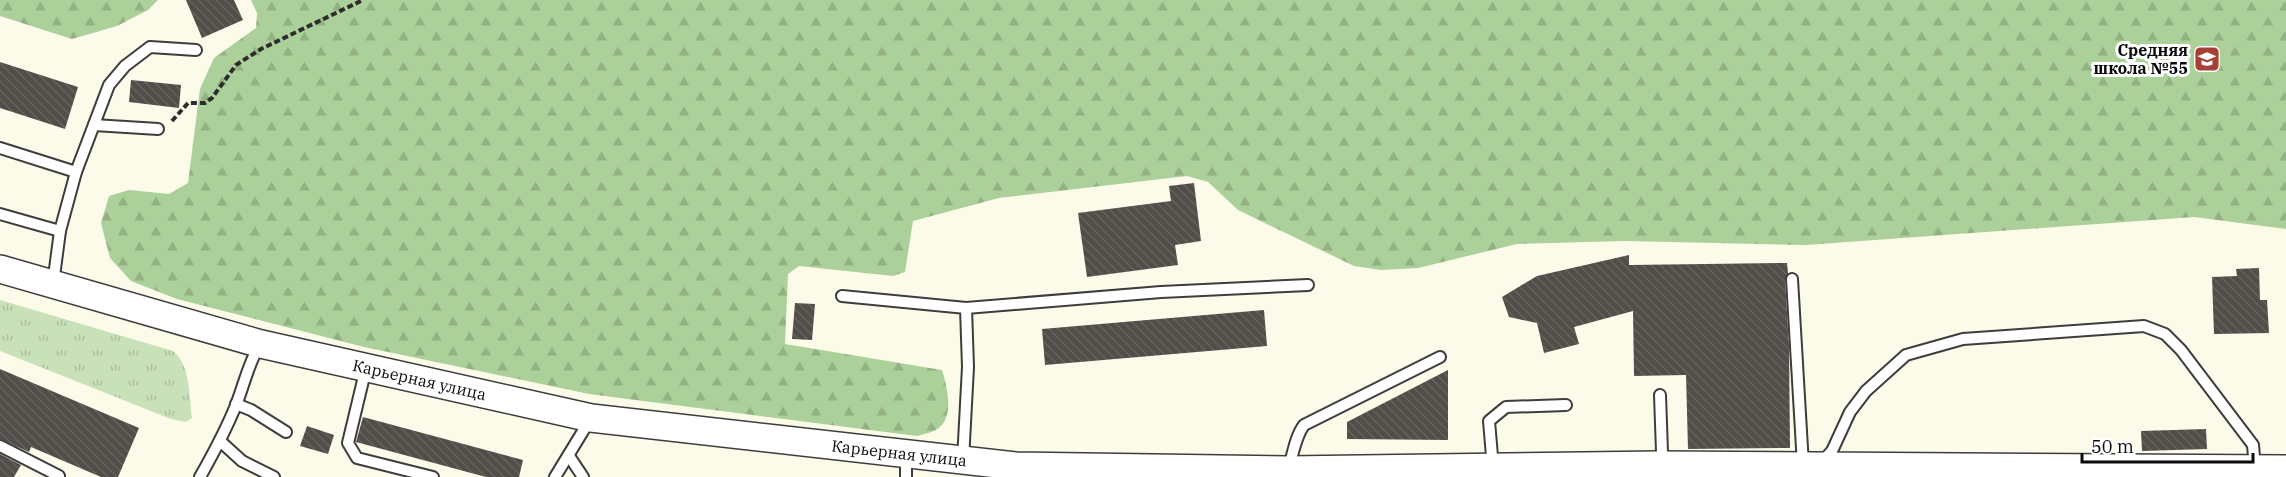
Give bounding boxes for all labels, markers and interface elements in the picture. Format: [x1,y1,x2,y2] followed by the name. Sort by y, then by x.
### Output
[2094,40,2188,78] place label: Средняя школа №55
[2192,44,2222,74] school or university icon: Средняя школа №55
[351,355,488,404] street label: Карьерная улица
[2082,426,2253,464] scale bar
[830,435,968,471] street label: Карьерная улица
[2091,435,2134,458] text: 50 m

